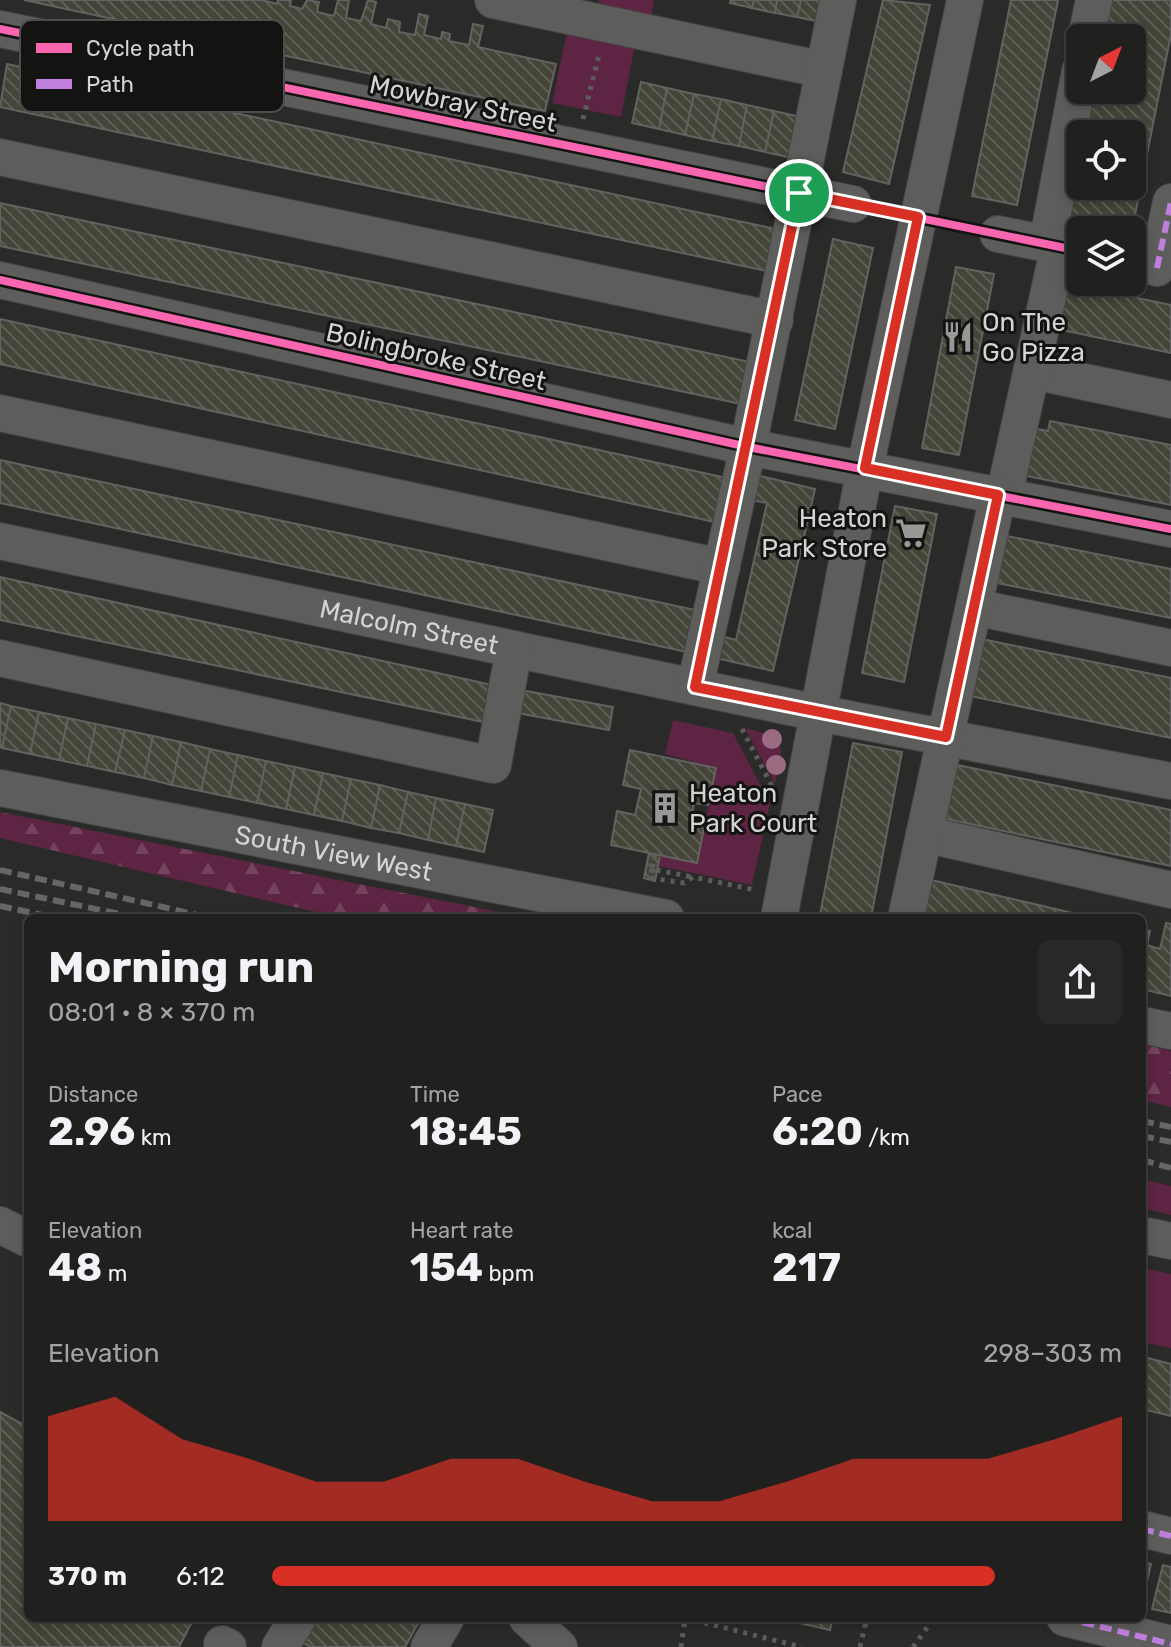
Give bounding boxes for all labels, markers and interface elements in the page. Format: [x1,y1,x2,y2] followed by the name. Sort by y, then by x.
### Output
[20,20,284,112] legend
[1066,24,1146,104] north arrow
[1066,24,1146,296] map controls
[86,35,195,62] text: Cycle path
[367,69,559,139] street label: Mowbray Street
[86,71,134,98] text: Path
[1066,120,1146,200] button: locate
[765,159,833,227] pin
[777,171,821,215] icon: arrive
[1066,216,1146,296] button: layers
[982,307,1085,368] place label: On The Go Pizza
[323,317,549,397] street label: Bolingbroke Street
[941,320,975,354] restaurant icon: On The Go Pizza
[761,503,887,564] place label: Heaton Park Store
[894,516,928,550] supermarket icon: Heaton Park Store
[317,593,501,661] street label: Malcolm Street
[689,778,817,839] place label: Heaton Park Court
[648,791,682,825] building icon: Heaton Park Court
[232,819,435,888] street label: South View West
[1038,940,1122,1024] button: share
[48,941,314,993] text: Morning run
[48,997,255,1028] text: 08:01 · 8 × 370 m
[48,1081,138,1108] text: Distance
[410,1081,460,1108] text: Time
[772,1081,823,1108] text: Pace
[48,1108,135,1155] text: 2.96
[410,1108,522,1155] text: 18:45
[772,1108,863,1155] text: 6:20
[135,1124,172,1151] text: km
[863,1124,910,1151] text: /km
[48,1217,142,1244] text: Elevation
[410,1217,514,1244] text: Heart rate
[772,1217,812,1244] text: kcal
[48,1244,102,1291] text: 48
[410,1244,483,1291] text: 154
[772,1244,841,1291] text: 217
[102,1260,127,1287] text: m
[483,1260,534,1287] text: bpm
[48,1338,159,1369] text: Elevation
[983,1338,1122,1369] text: 298–303 m
[48,1561,127,1592] text: 370 m
[176,1561,225,1592] text: 6:12

